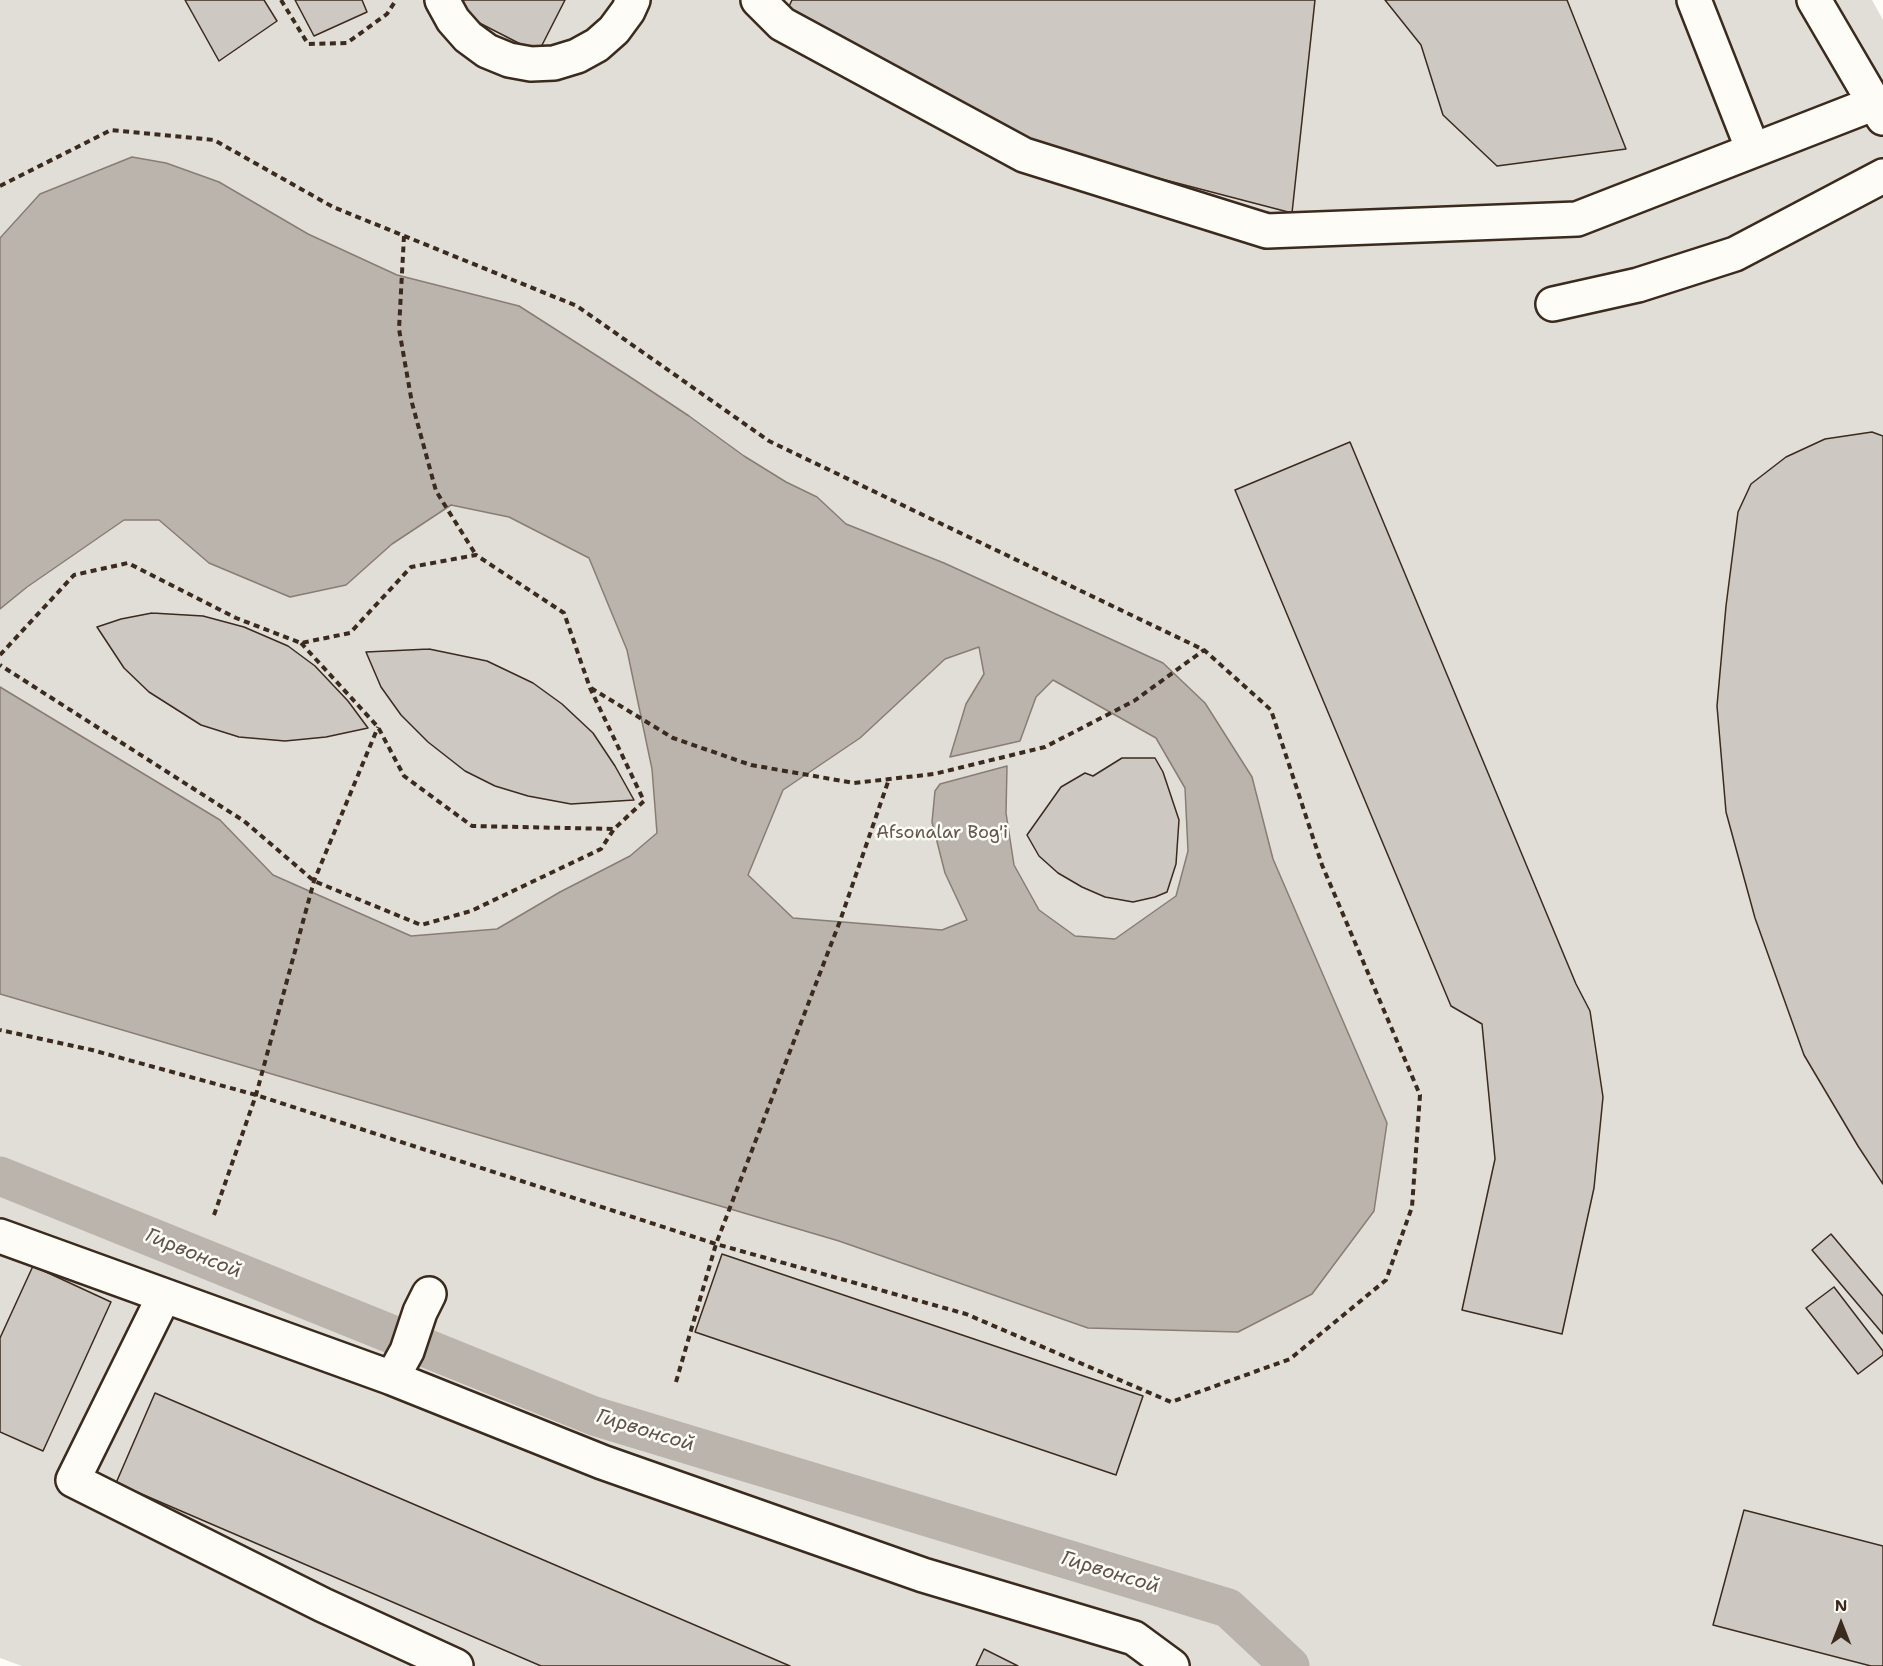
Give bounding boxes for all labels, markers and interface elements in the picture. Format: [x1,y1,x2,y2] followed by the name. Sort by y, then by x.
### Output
[876,822,1008,844] park label: Afsonalar Bog'i
[141,1224,245,1284] water label: Гирвонсой
[593,1405,697,1457] water label: Гирвонсой
[1058,1547,1162,1599] water label: Гирвонсой
[1811,1594,1871,1654] north arrow
[1835,1595,1847,1616] text: N

